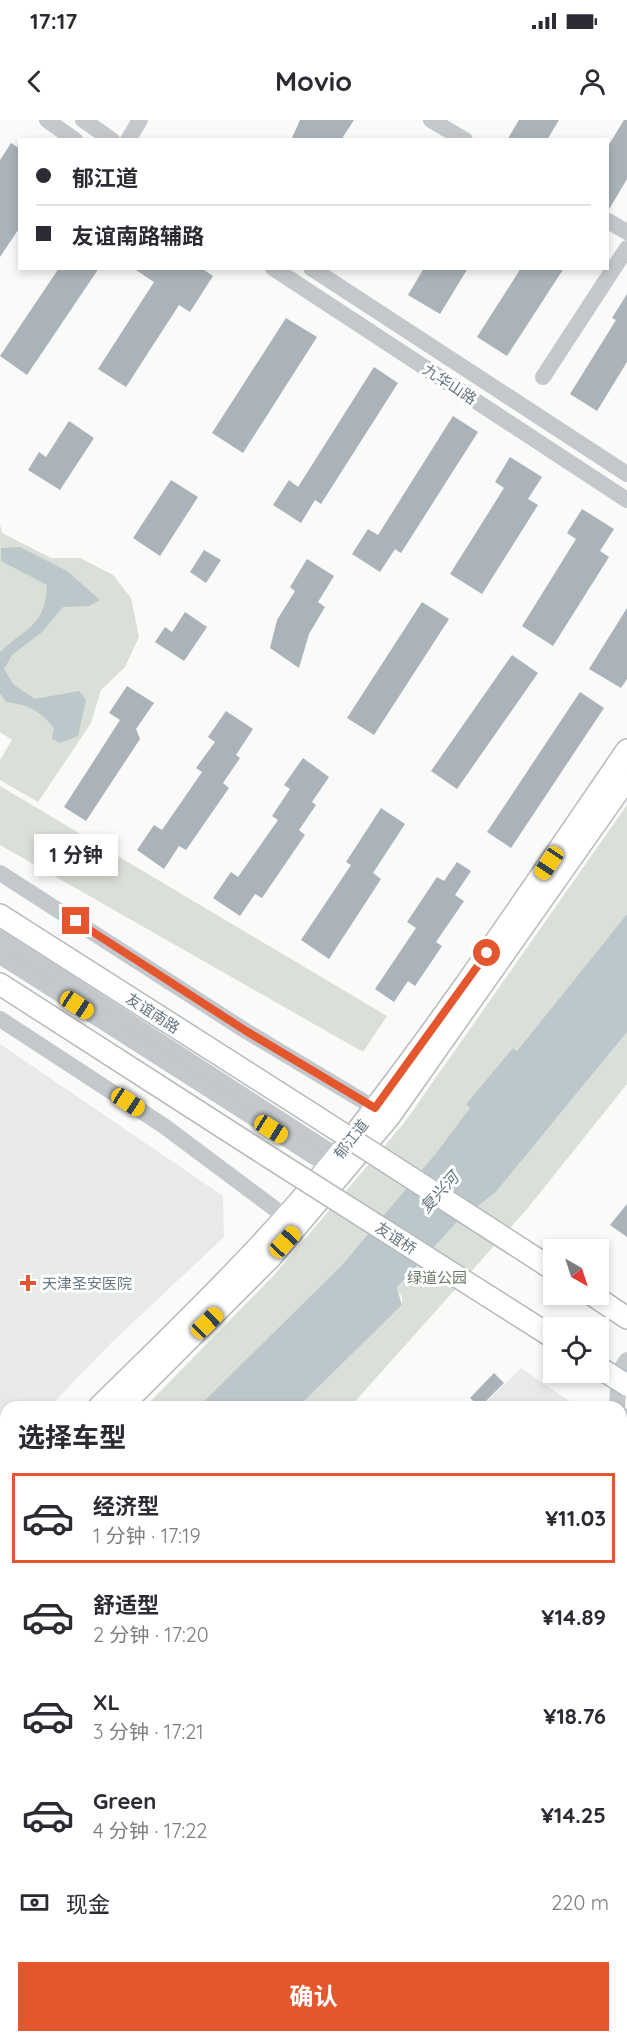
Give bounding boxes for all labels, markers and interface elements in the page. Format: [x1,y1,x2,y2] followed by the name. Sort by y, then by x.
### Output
[30,7,77,35] text: 17:17
[275,64,352,98] text: Movio
[18,65,51,98] icon: back
[576,65,609,98] icon: person
[72,164,138,192] text: 郁江道
[72,222,204,250] text: 友谊南路辅路
[420,360,480,408] street label: 九华山路
[34,834,118,876] callout: 1 分钟
[49,842,103,867] text: 1 分钟
[531,843,567,883] car
[62,907,89,934] route end
[473,939,500,966] route start
[57,988,97,1022] car
[123,989,183,1037] street label: 友谊南路
[108,1085,148,1119] car
[251,1112,291,1146] car
[330,1115,372,1163] street label: 郁江道
[415,1165,465,1216] water label: 复兴河
[372,1218,420,1258] street label: 友谊桥
[266,1223,304,1261] car
[543,1239,609,1305] north arrow
[543,1239,609,1383] map controls
[407,1268,467,1287] park label: 绿道公园
[19,1274,37,1292] marker: 天津圣安医院
[42,1274,132,1293] place label: 天津圣安医院
[188,1304,226,1342] car
[543,1317,609,1383] button: locate
[18,1420,126,1454] text: 选择车型
[21,1491,75,1545] icon: car
[93,1492,159,1520] text: 经济型
[545,1504,606,1532] text: ¥11.03
[93,1523,201,1548] text: 1 分钟 · 17:19
[21,1590,75,1644] icon: car
[93,1591,159,1619] text: 舒适型
[541,1603,606,1631] text: ¥14.89
[93,1622,209,1647] text: 2 分钟 · 17:20
[93,1688,120,1716] text: XL
[21,1689,75,1743] icon: car
[543,1702,606,1730] text: ¥18.76
[93,1719,204,1744] text: 3 分钟 · 17:21
[93,1787,156,1815] text: Green
[21,1788,75,1842] icon: car
[541,1801,606,1829] text: ¥14.25
[93,1818,207,1843] text: 4 分钟 · 17:22
[18,1886,51,1919] icon: cash
[66,1890,110,1918] text: 现金
[551,1890,609,1915] text: 220 m
[18,1962,609,2031] button: 确认

